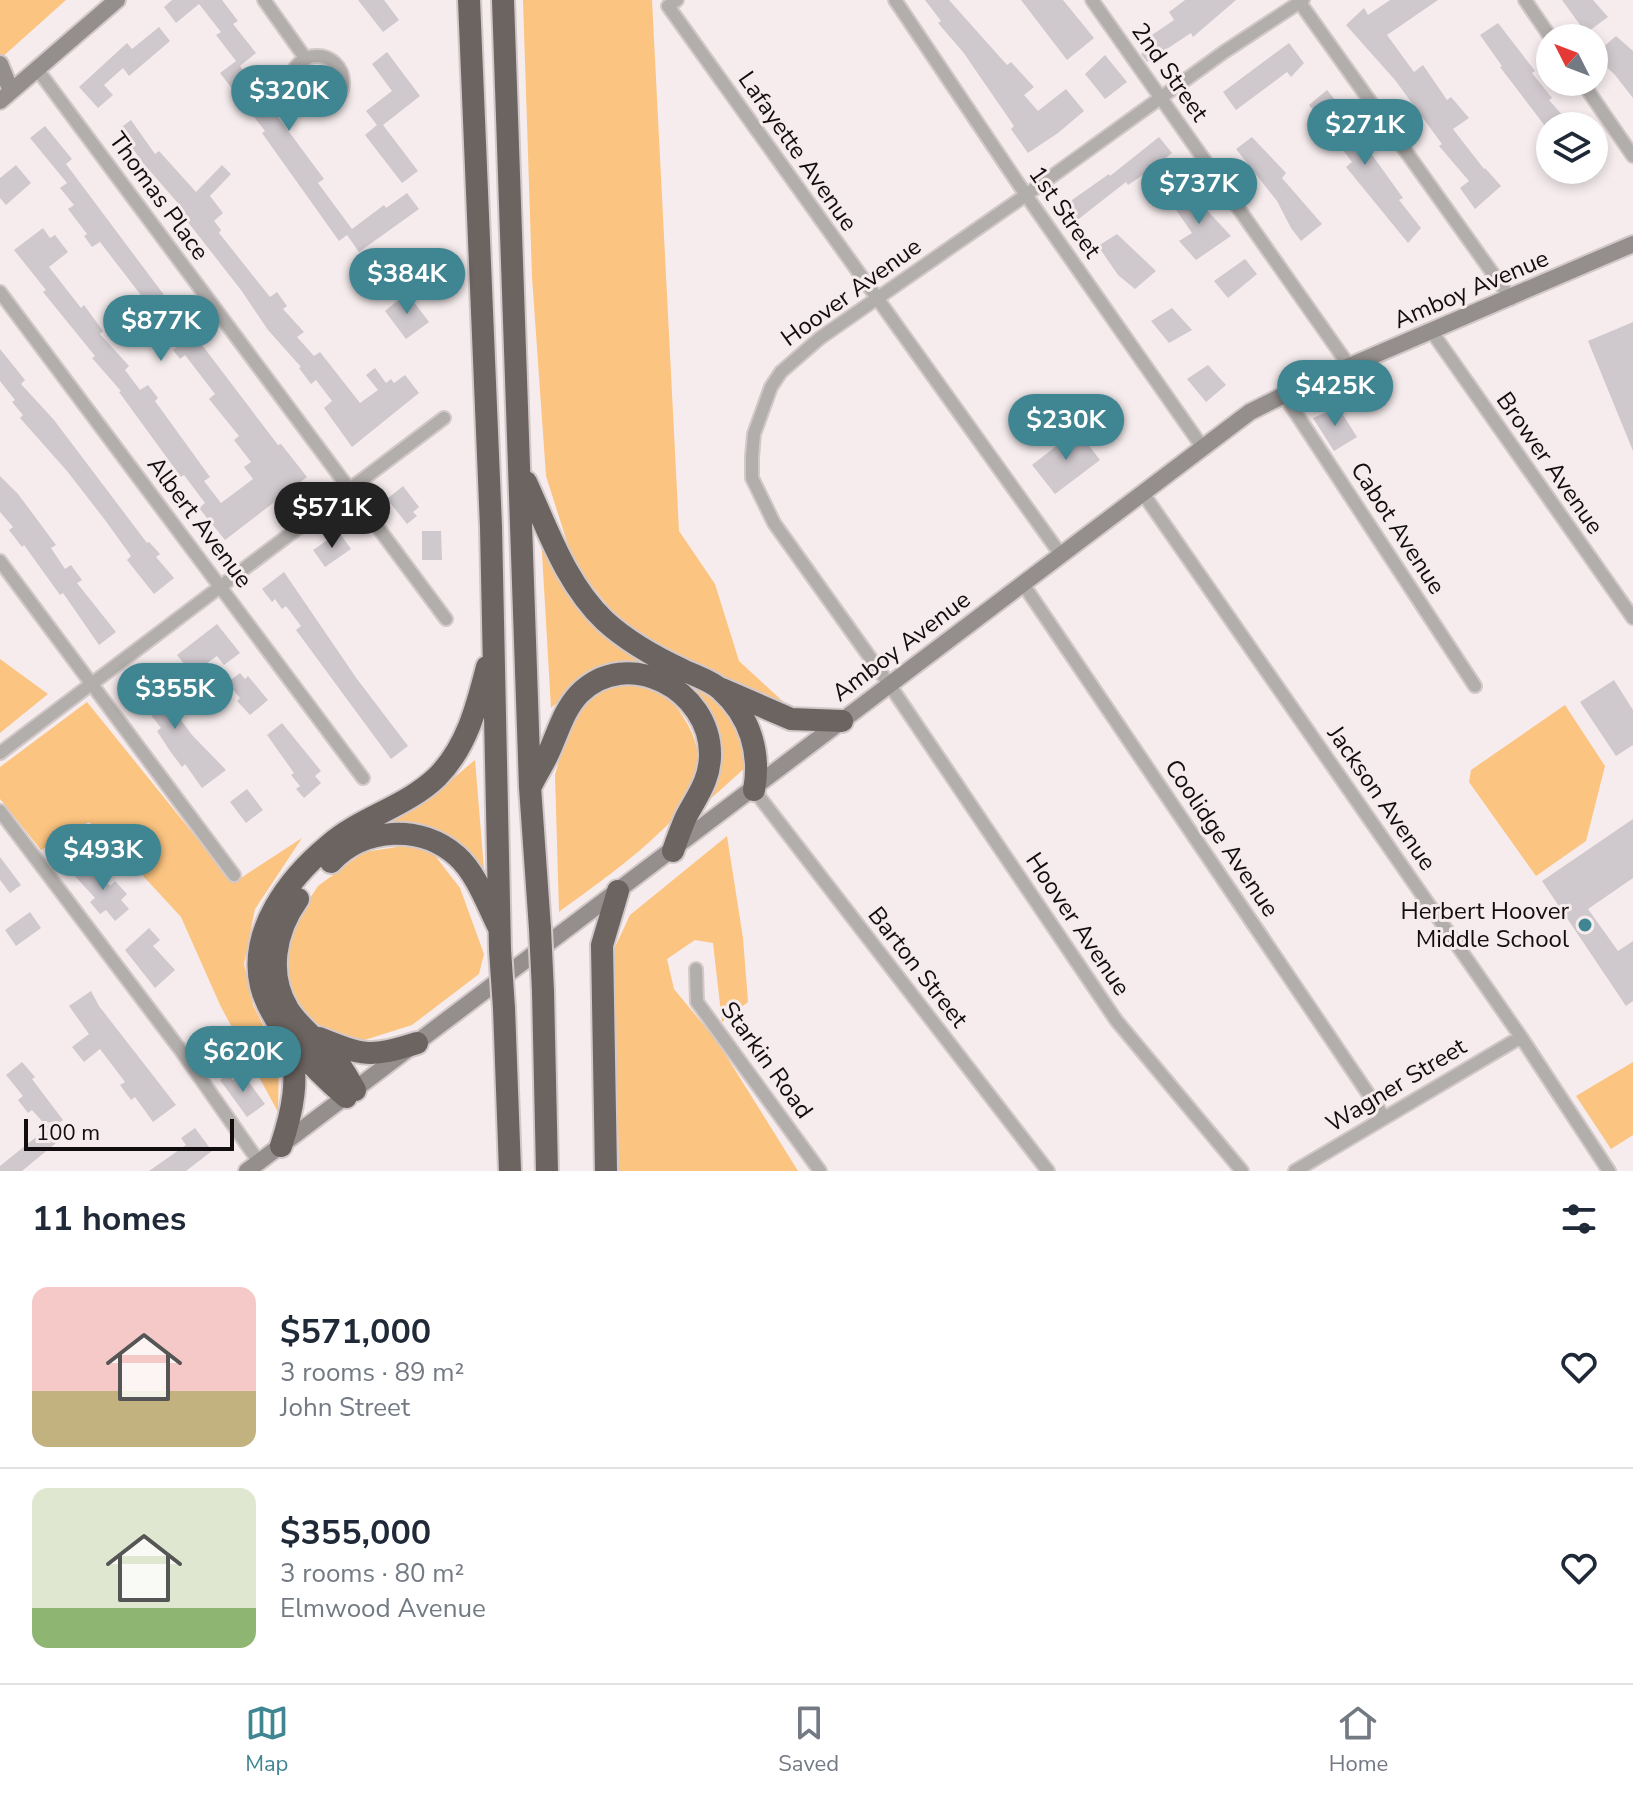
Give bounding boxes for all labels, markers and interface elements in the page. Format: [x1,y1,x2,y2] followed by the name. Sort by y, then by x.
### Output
[1124,16,1216,128] street label: 2nd Street
[1536,24,1608,96] north arrow
[1536,24,1608,184] map controls
[233,65,345,133] pin: $320K
[731,65,865,237] street label: Lafayette Avenue
[249,73,329,108] text: $320K
[1309,99,1421,167] pin: $271K
[1325,107,1405,142] text: $271K
[1536,112,1608,184] button: layers
[102,125,216,267] street label: Thomas Place
[1143,158,1255,226] pin: $737K
[1022,159,1109,265] street label: 1st Street
[1159,166,1239,201] text: $737K
[774,230,928,354] street label: Hoover Avenue
[1389,242,1553,336] street label: Amboy Avenue
[351,248,463,316] pin: $384K
[367,256,447,291] text: $384K
[105,295,217,363] pin: $877K
[121,303,201,338] text: $877K
[1279,360,1391,428] pin: $425K
[1295,368,1375,403] text: $425K
[1489,385,1611,541] street label: Brower Avenue
[1010,394,1122,462] pin: $230K
[1026,402,1106,437] text: $230K
[140,450,260,594] street label: Albert Avenue
[1343,456,1453,600] street label: Cabot Avenue
[276,482,388,550] pin: $571K
[292,490,372,525] text: $571K
[825,583,977,709] street label: Amboy Avenue
[119,663,231,731] pin: $355K
[135,671,215,706] text: $355K
[1320,718,1444,877] street label: Jackson Avenue
[1157,753,1287,923] street label: Coolidge Avenue
[47,824,159,892] pin: $493K
[63,832,143,867] text: $493K
[1018,846,1138,1002] street label: Hoover Avenue
[1401,895,1569,955] place label: Herbert Hoover Middle School
[861,900,976,1034] street label: Barton Street
[1576,916,1594,934] marker: Herbert Hoover Middle School
[714,995,820,1125] street label: Starkin Road
[187,1026,299,1094] pin: $620K
[1320,1030,1473,1140] street label: Wagner Street
[203,1034,283,1069] text: $620K
[24,1115,234,1151] scale bar
[36,1118,100,1148] text: 100 m
[32,1196,186,1242] text: 11 homes
[1557,1197,1601,1241] icon: filters
[280,1309,431,1355] text: $571,000
[96,1319,192,1415] icon: home
[1557,1345,1601,1389] icon: heart
[280,1355,464,1390] text: 3 rooms · 89 m²
[280,1390,410,1425] text: John Street
[280,1510,431,1556] text: $355,000
[96,1520,192,1616] icon: home
[1557,1546,1601,1590] icon: heart
[280,1556,464,1591] text: 3 rooms · 80 m²
[280,1591,486,1626] text: Elmwood Avenue
[245,1701,289,1779] tab: Map
[778,1701,839,1779] tab: Saved
[1329,1701,1388,1779] tab: Home

